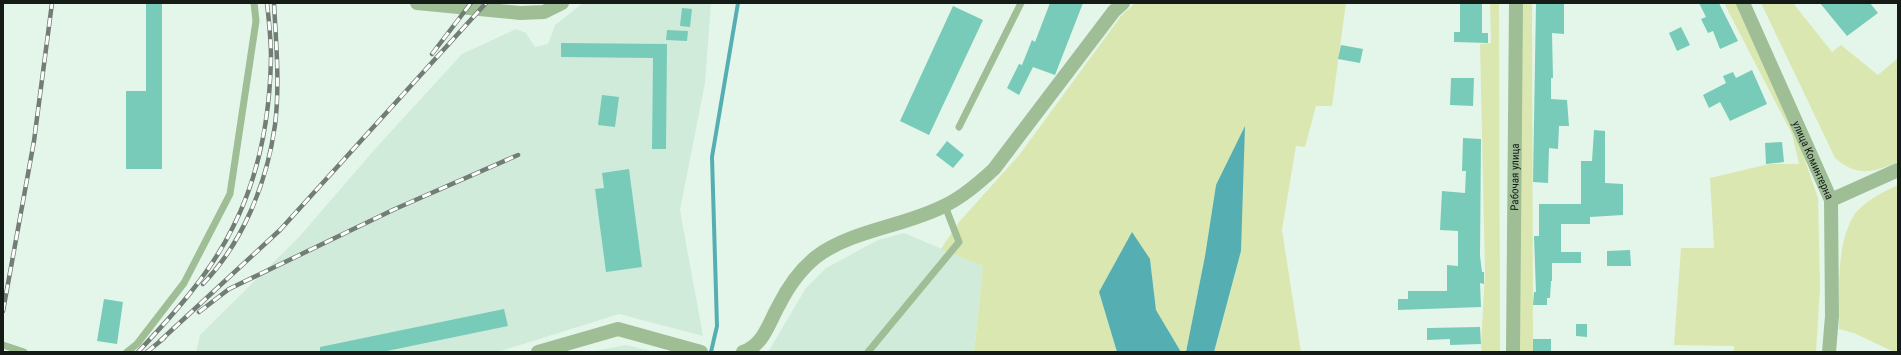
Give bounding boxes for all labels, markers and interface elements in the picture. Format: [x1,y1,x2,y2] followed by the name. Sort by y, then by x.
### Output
[1789,119,1836,202] street label: улица Коминтерна
[1508,143,1522,211] street label: Рабочая улица

